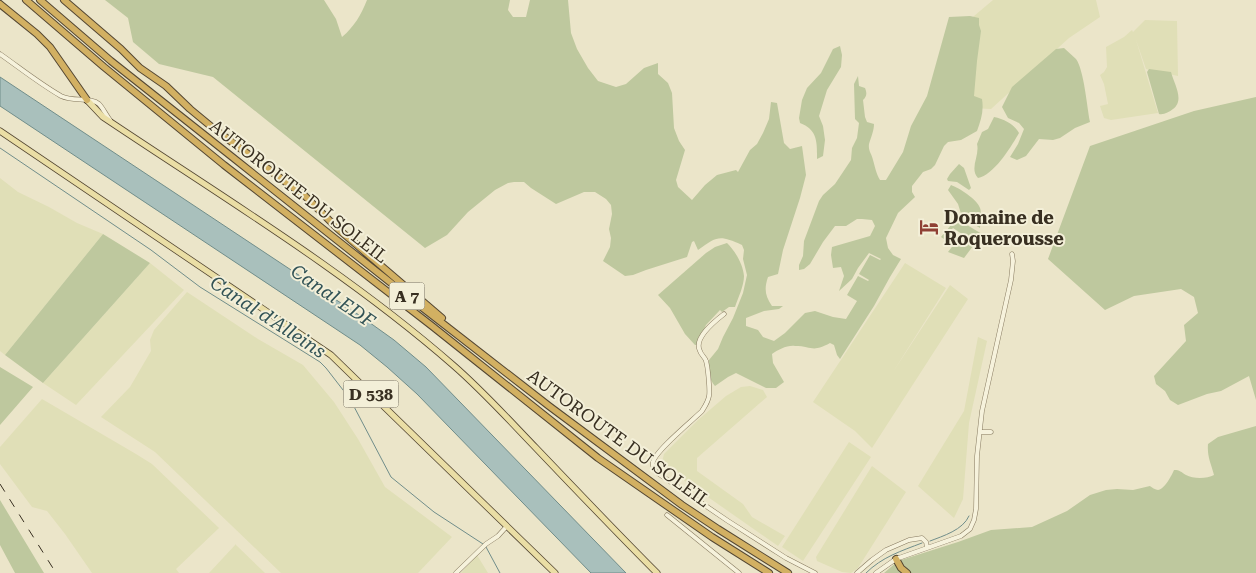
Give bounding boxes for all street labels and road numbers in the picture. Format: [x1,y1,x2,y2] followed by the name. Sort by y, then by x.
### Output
[206,115,392,267] street label: AUTOROUTE DU SOLEIL
[390,282,424,310] road number: A 7
[524,365,714,511] street label: AUTOROUTE DU SOLEIL
[344,380,398,408] road number: D 538

